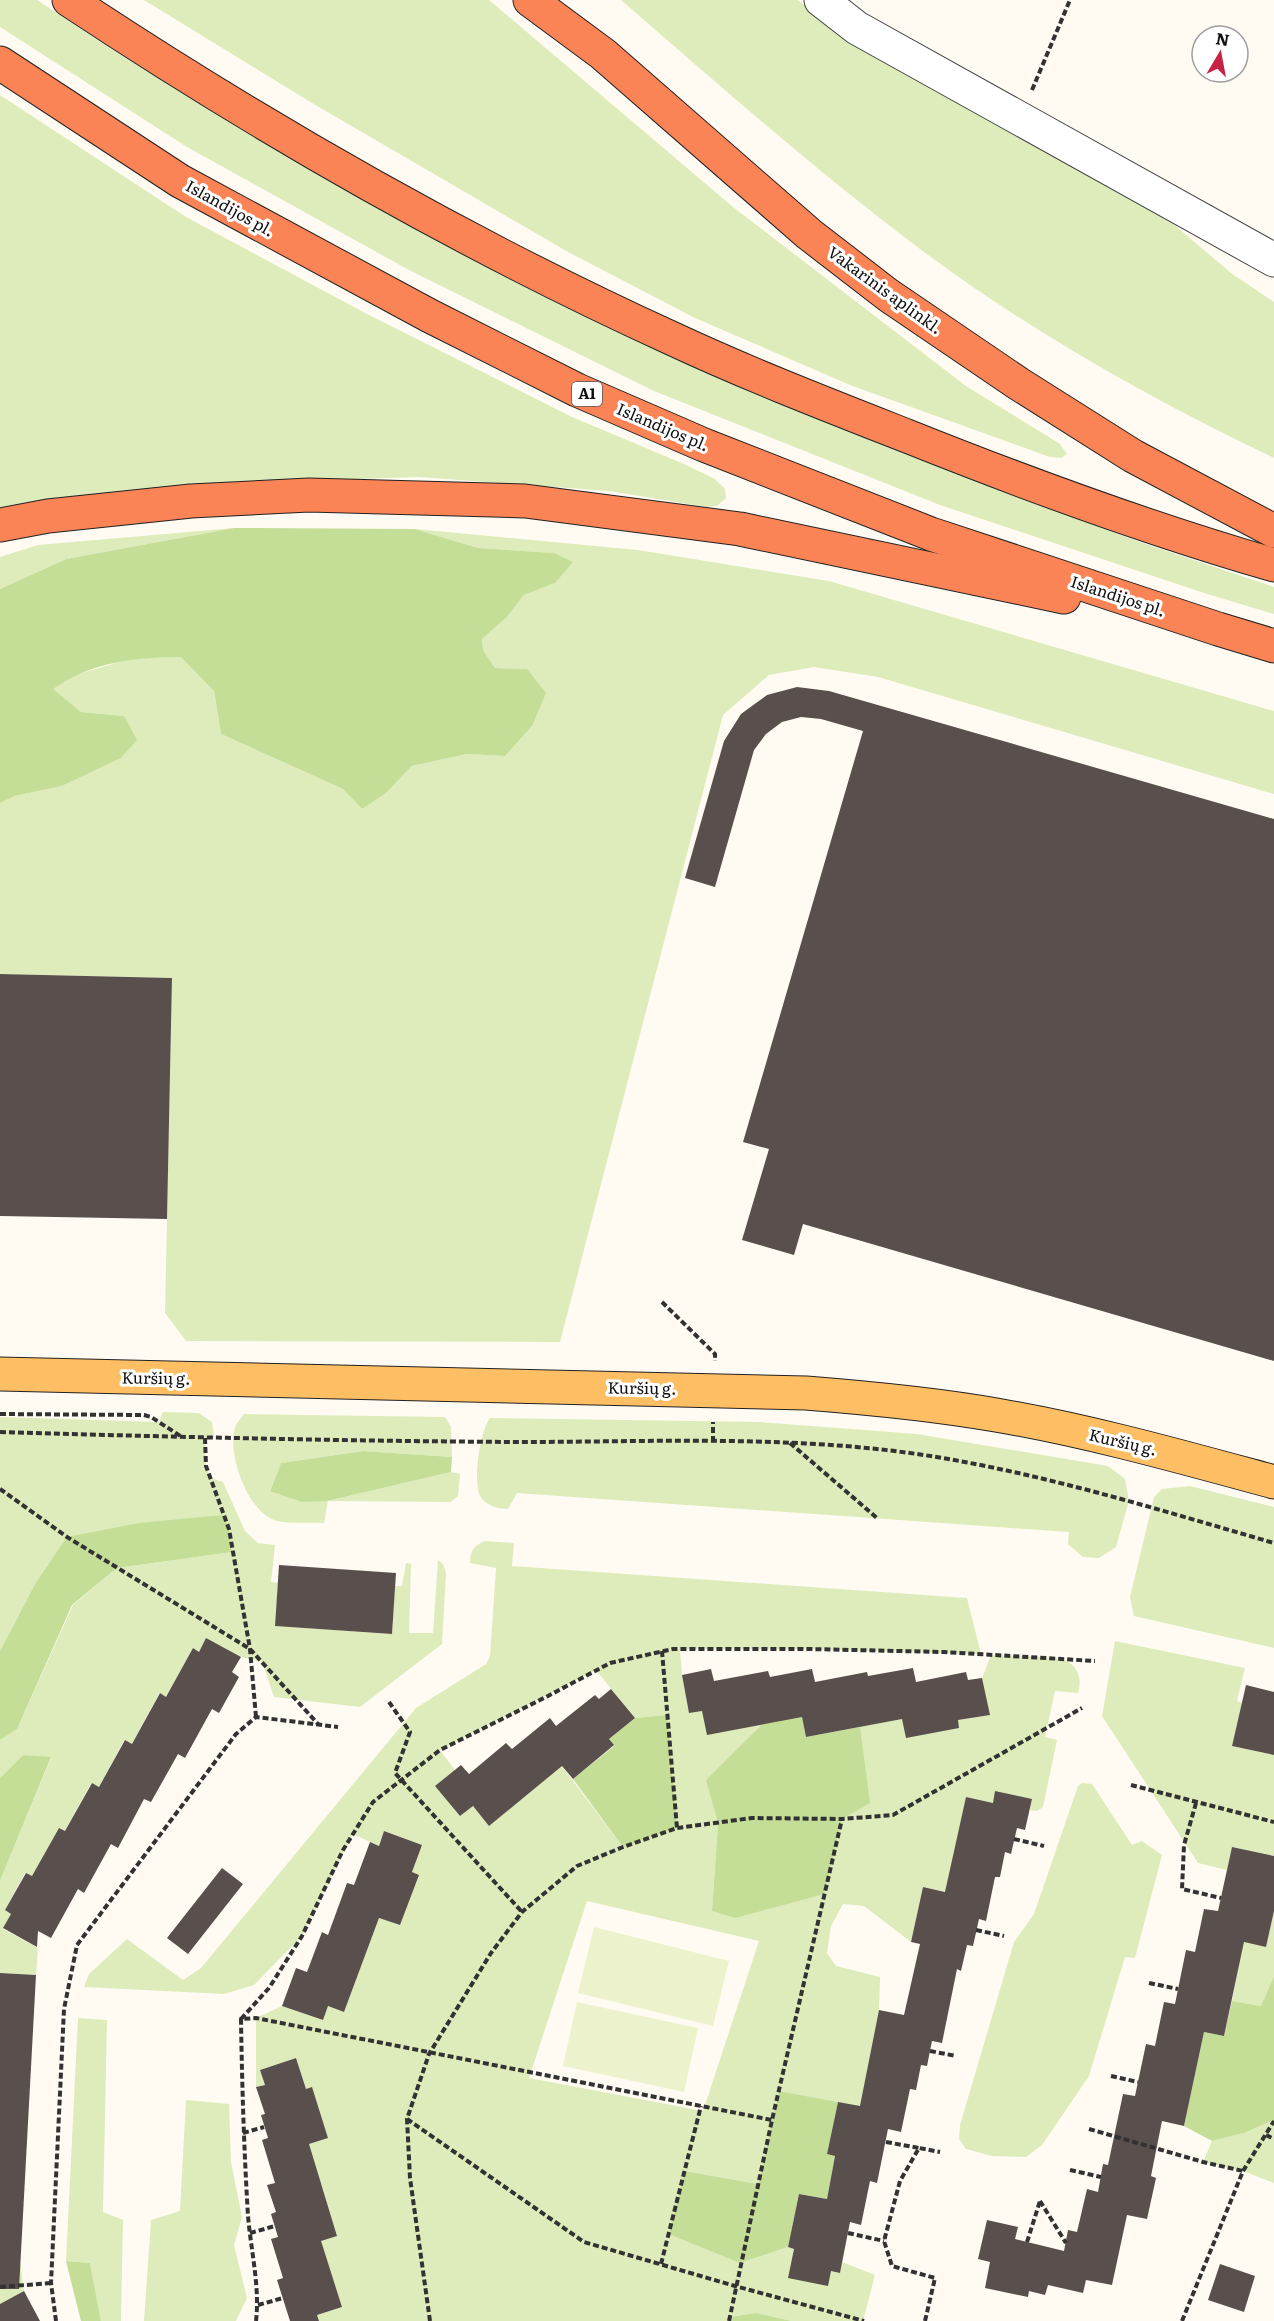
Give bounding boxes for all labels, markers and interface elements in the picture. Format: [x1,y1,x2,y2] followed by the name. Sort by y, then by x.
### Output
[1190,24,1250,84] north arrow
[1214,25,1231,51] text: N
[182,173,279,241] street label: Islandijos pl.
[823,239,948,339] street label: Vakarinis aplinkl.
[572,382,602,406] road number: A1
[614,396,713,456] street label: Islandijos pl.
[1068,568,1169,622] street label: Islandijos pl.
[121,1364,191,1390] street label: Kuršių g.
[607,1374,677,1400] street label: Kuršių g.
[1087,1422,1160,1460] street label: Kuršių g.

